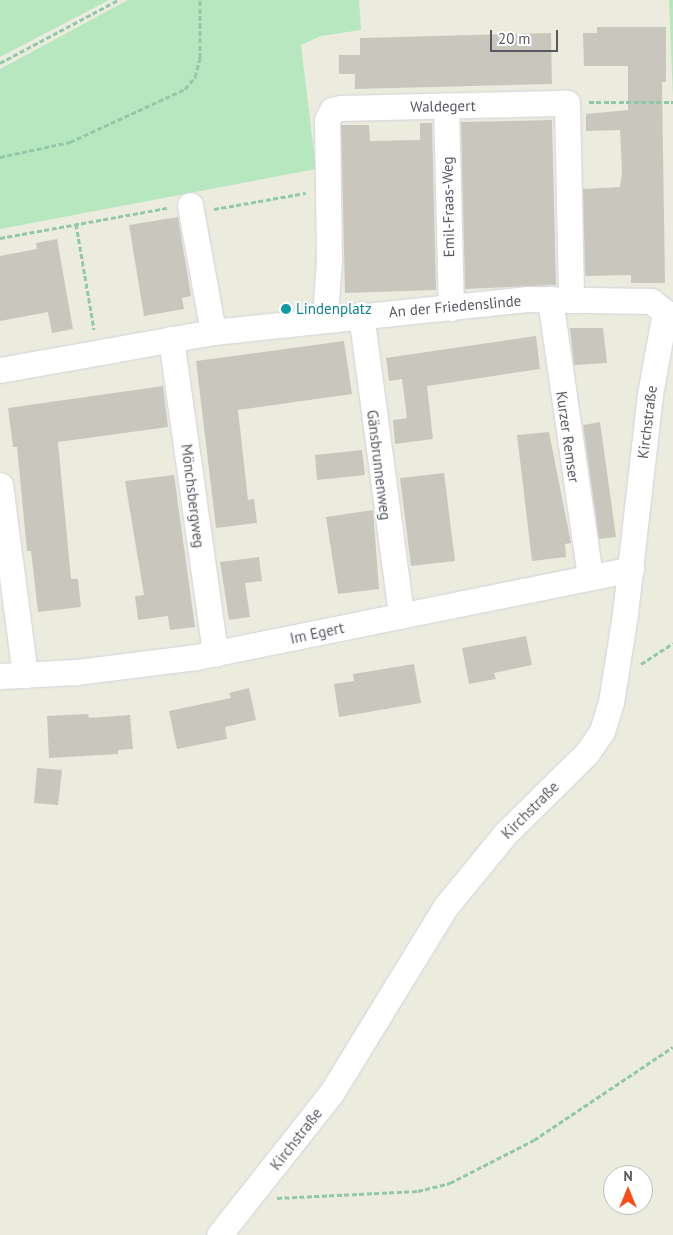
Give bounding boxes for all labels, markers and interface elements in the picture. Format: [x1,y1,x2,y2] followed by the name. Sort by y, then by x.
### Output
[493,20,560,52] scale bar
[498,29,531,48] text: 20 m
[410,96,476,116] street label: Waldegert
[438,156,458,258] street label: Emil-Fraas-Weg
[388,291,522,321] street label: An der Friedenslinde
[296,300,372,318] place label: Lindenplatz
[280,303,292,315] marker: Lindenplatz
[634,384,660,460] street label: Kirchstraße
[553,390,583,484] street label: Kurzer Remser
[363,409,395,521] street label: Gänsbrunnenweg
[178,443,208,549] street label: Mönchsbergweg
[288,618,346,648] street label: Im Egert
[498,778,562,842] street label: Kirchstraße
[266,1104,326,1174] street label: Kirchstraße
[603,1165,653,1215] north arrow
[623,1167,633,1185] text: N

